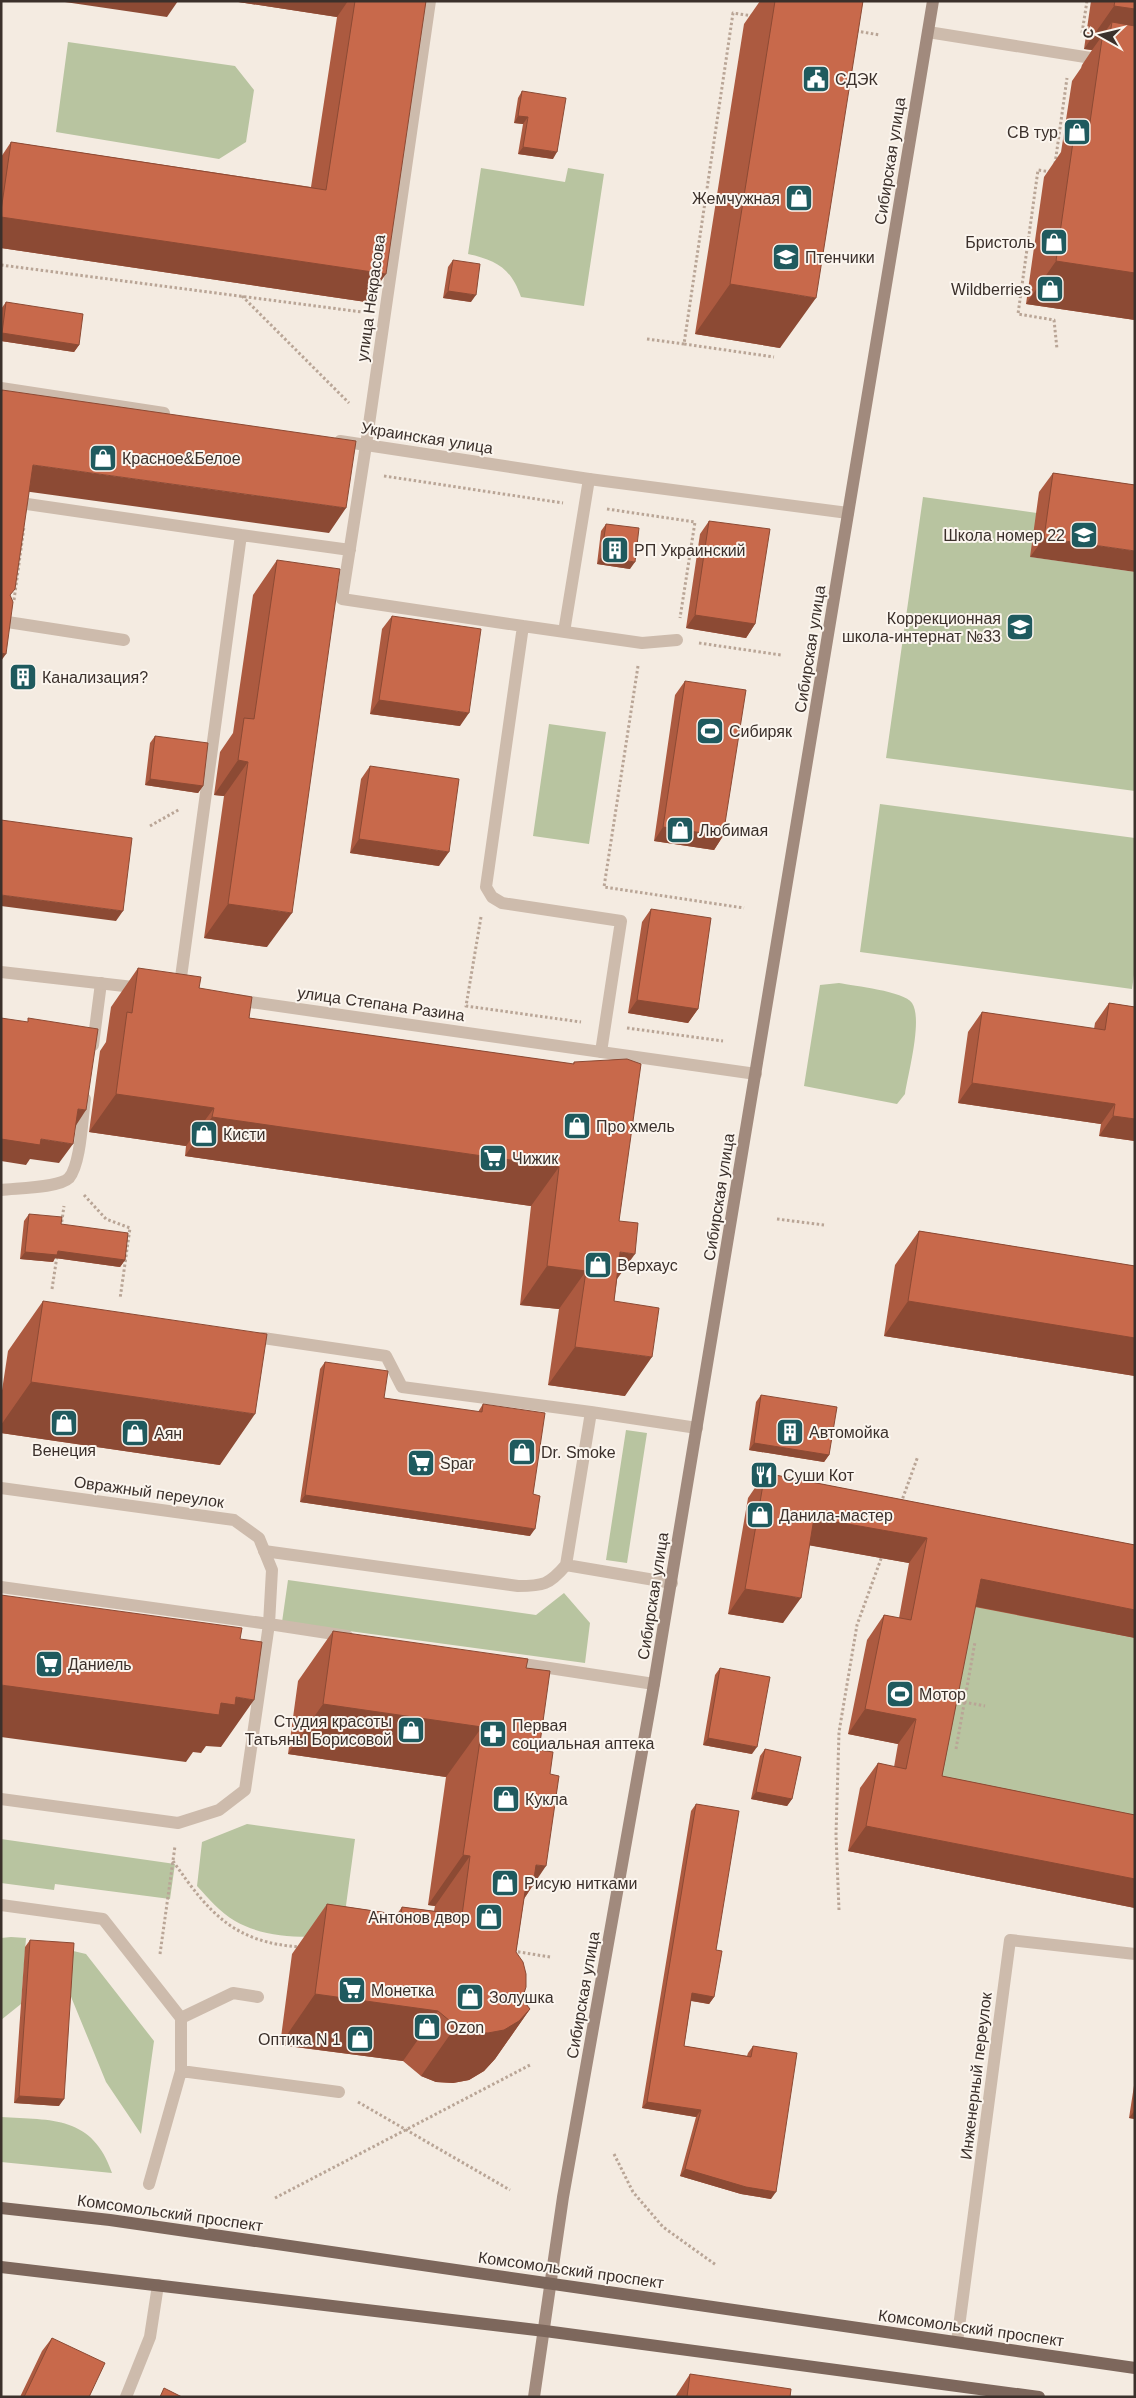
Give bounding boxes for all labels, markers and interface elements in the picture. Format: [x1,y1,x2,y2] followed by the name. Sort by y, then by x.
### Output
[1076,10,1126,60] north arrow
[1079,27,1097,39] text: С
[801,64,831,94] public building icon: СДЭК
[835,71,879,88] place label: СДЭК
[872,96,908,226] street label: Сибирская улица
[1062,117,1092,147] shop icon: СВ тур
[1007,124,1058,141] place label: СВ тур
[784,183,814,213] shop icon: Жемчужная
[692,190,780,207] place label: Жемчужная
[1039,227,1069,257] shop icon: Бристоль
[354,233,388,363] street label: улица Некрасова
[965,234,1035,251] place label: Бристоль
[771,242,801,272] school or university icon: Птенчики
[805,249,875,266] place label: Птенчики
[1035,274,1065,304] shop icon: Wildberries
[951,281,1031,298] place label: Wildberries
[360,419,494,457] street label: Украинская улица
[88,443,118,473] shop icon: Красное&Белое
[122,450,241,467] place label: Красное&Белое
[1069,520,1099,550] school or university icon: Школа номер 22
[943,527,1065,544] place label: Школа номер 22
[600,535,630,565] building icon: РП Украинский
[634,542,746,559] place label: РП Украинский
[792,584,828,714] street label: Сибирская улица
[842,610,1001,645] place label: Коррекционная школа-интернат №33
[1005,612,1035,642] school or university icon: Коррекционная школа-интернат №33
[8,662,38,692] building icon: Канализация?
[42,669,148,686] place label: Канализация?
[695,716,725,746] sports icon: Сибиряк
[729,723,793,740] place label: Сибиряк
[665,815,695,845] shop icon: Любимая
[699,822,768,839] place label: Любимая
[296,984,466,1024] street label: улица Степана Разина
[562,1111,592,1141] shop icon: Про хмель
[596,1118,675,1135] place label: Про хмель
[189,1119,219,1149] shop icon: Кисти
[223,1126,266,1143] place label: Кисти
[701,1132,737,1262] street label: Сибирская улица
[478,1143,508,1173] supermarket icon: Чижик
[512,1150,559,1167] place label: Чижик
[583,1250,613,1280] shop icon: Верхаус
[617,1257,678,1274] place label: Верхаус
[49,1408,79,1438] shop icon: Венеция
[775,1417,805,1447] building icon: Автомойка
[120,1418,150,1448] shop icon: Аян
[809,1424,889,1441] place label: Автомойка
[154,1425,182,1442] place label: Аян
[507,1437,537,1467] shop icon: Dr. Smoke
[32,1442,96,1459] place label: Венеция
[541,1444,616,1461] place label: Dr. Smoke
[406,1448,436,1478] supermarket icon: Spar
[440,1455,474,1472] place label: Spar
[749,1460,779,1490] restaurant icon: Суши Кот
[783,1467,855,1484] place label: Суши Кот
[73,1473,226,1511] street label: Овражный переулок
[745,1500,775,1530] shop icon: Данила-мастер
[779,1507,893,1524] place label: Данила-мастер
[635,1531,671,1661] street label: Сибирская улица
[34,1649,64,1679] supermarket icon: Даниель
[68,1656,132,1673] place label: Даниель
[885,1679,915,1709] sports icon: Мотор
[919,1686,966,1703] place label: Мотор
[245,1713,392,1748] place label: Студия красоты Татьяны Борисовой
[396,1715,426,1745] shop icon: Студия красоты Татьяны Борисовой
[512,1717,655,1752] place label: Первая социальная аптека
[478,1719,508,1749] pharmacy icon: Первая социальная аптека
[491,1784,521,1814] shop icon: Кукла
[525,1791,568,1808] place label: Кукла
[490,1868,520,1898] shop icon: Рисую нитками
[524,1875,637,1892] place label: Рисую нитками
[474,1902,504,1932] shop icon: Антонов двор
[368,1909,470,1926] place label: Антонов двор
[563,1930,603,2060] street label: Сибирская улица
[337,1975,367,2005] supermarket icon: Монетка
[371,1982,434,1999] place label: Монетка
[455,1982,485,2012] shop icon: Золушка
[489,1989,554,2006] place label: Золушка
[957,1990,995,2161] street label: Инженерный переулок
[412,2012,442,2042] shop icon: Ozon
[446,2019,484,2036] place label: Ozon
[345,2024,375,2054] shop icon: Оптика N 1
[258,2031,341,2048] place label: Оптика N 1
[76,2192,265,2235] street label: Комсомольский проспект
[477,2249,666,2292] street label: Комсомольский проспект
[877,2307,1066,2350] street label: Комсомольский проспект

